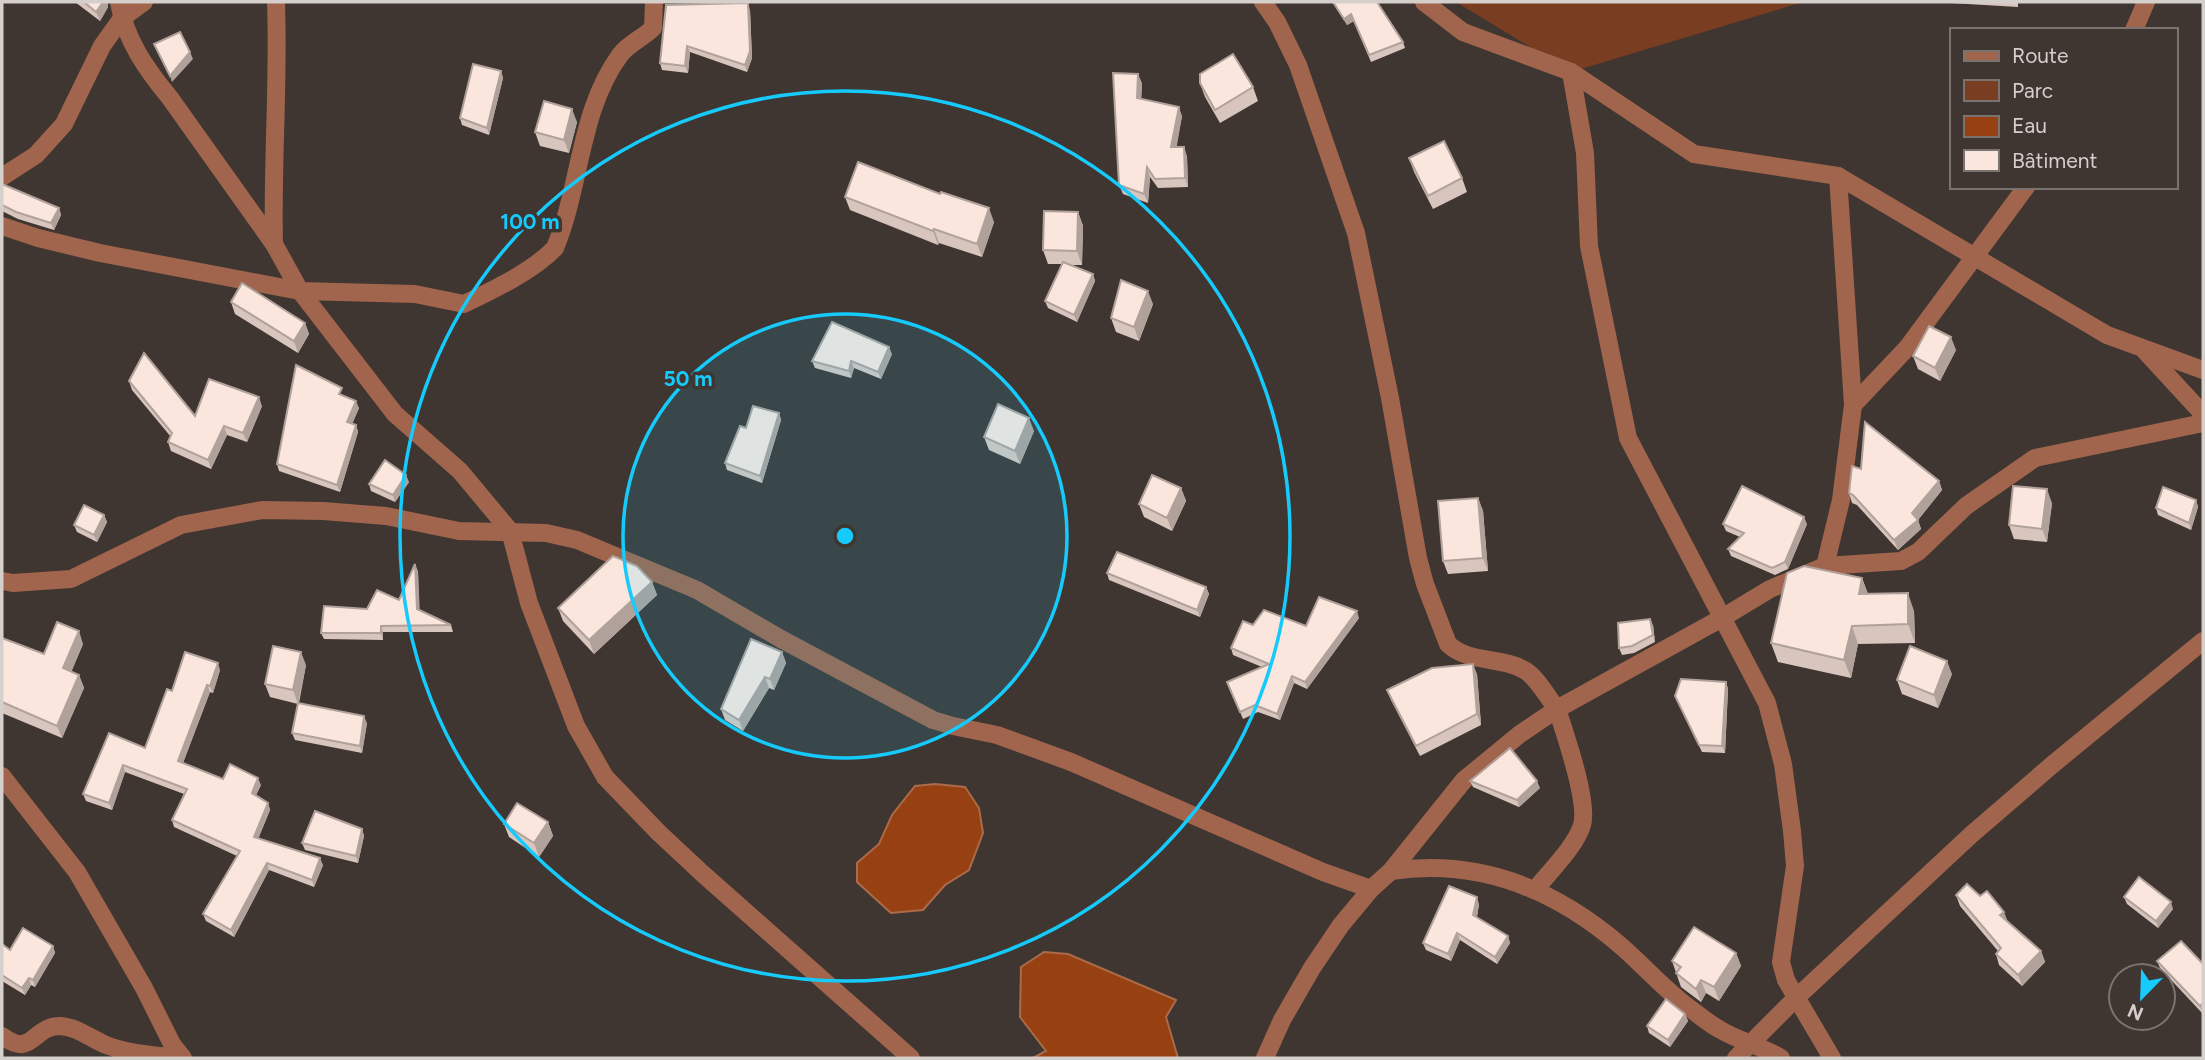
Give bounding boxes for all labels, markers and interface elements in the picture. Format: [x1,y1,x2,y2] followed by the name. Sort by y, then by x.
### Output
[1950,28,2177,189] legend
[2012,43,2068,68] text: Route
[2012,78,2053,103] text: Parc
[2012,113,2047,138] text: Eau
[2012,148,2097,173] text: Bâtiment
[500,209,560,234] text: 100 m
[663,366,713,391] text: 50 m
[833,524,857,548] centre of rings
[2107,962,2177,1032] north arrow
[2124,999,2147,1026] text: N

